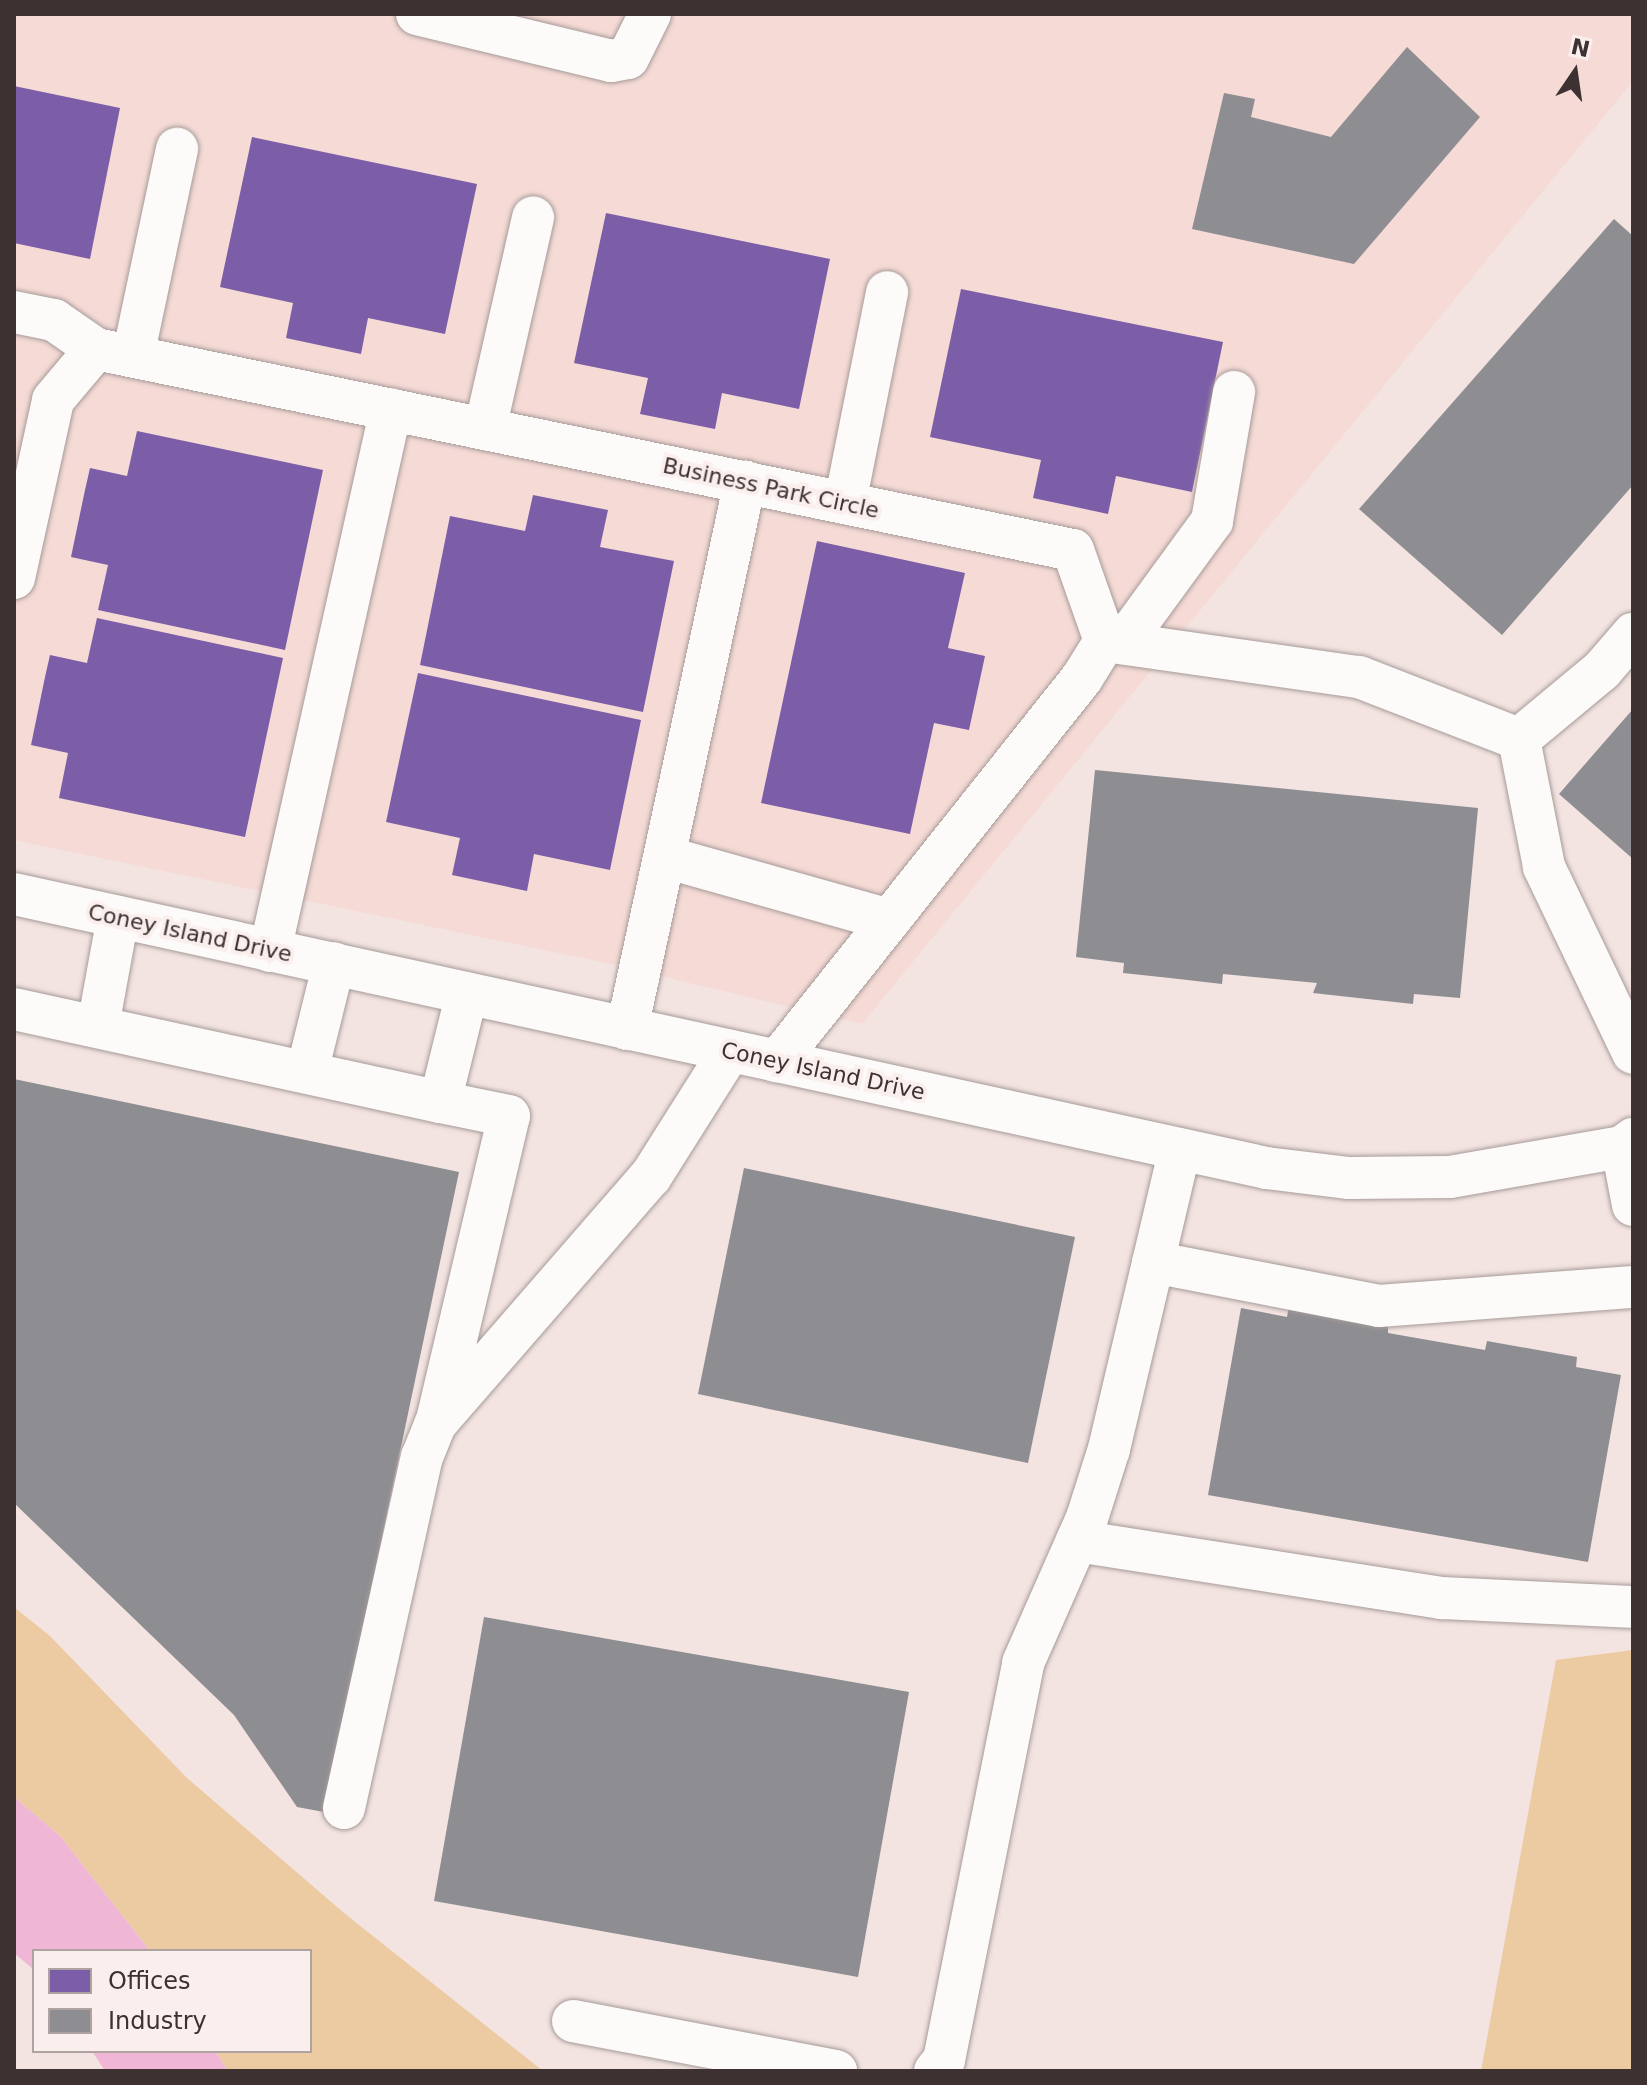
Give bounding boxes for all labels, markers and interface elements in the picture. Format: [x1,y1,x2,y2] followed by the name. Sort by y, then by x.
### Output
[1535,32,1615,112] north arrow
[1569,34,1592,62] text: N
[661,452,881,524] street label: Business Park Circle
[86,899,294,967] street label: Coney Island Drive
[719,1037,927,1105] street label: Coney Island Drive
[32,1949,312,2053] legend
[108,1967,191,1995] text: Offices
[108,2007,207,2035] text: Industry

